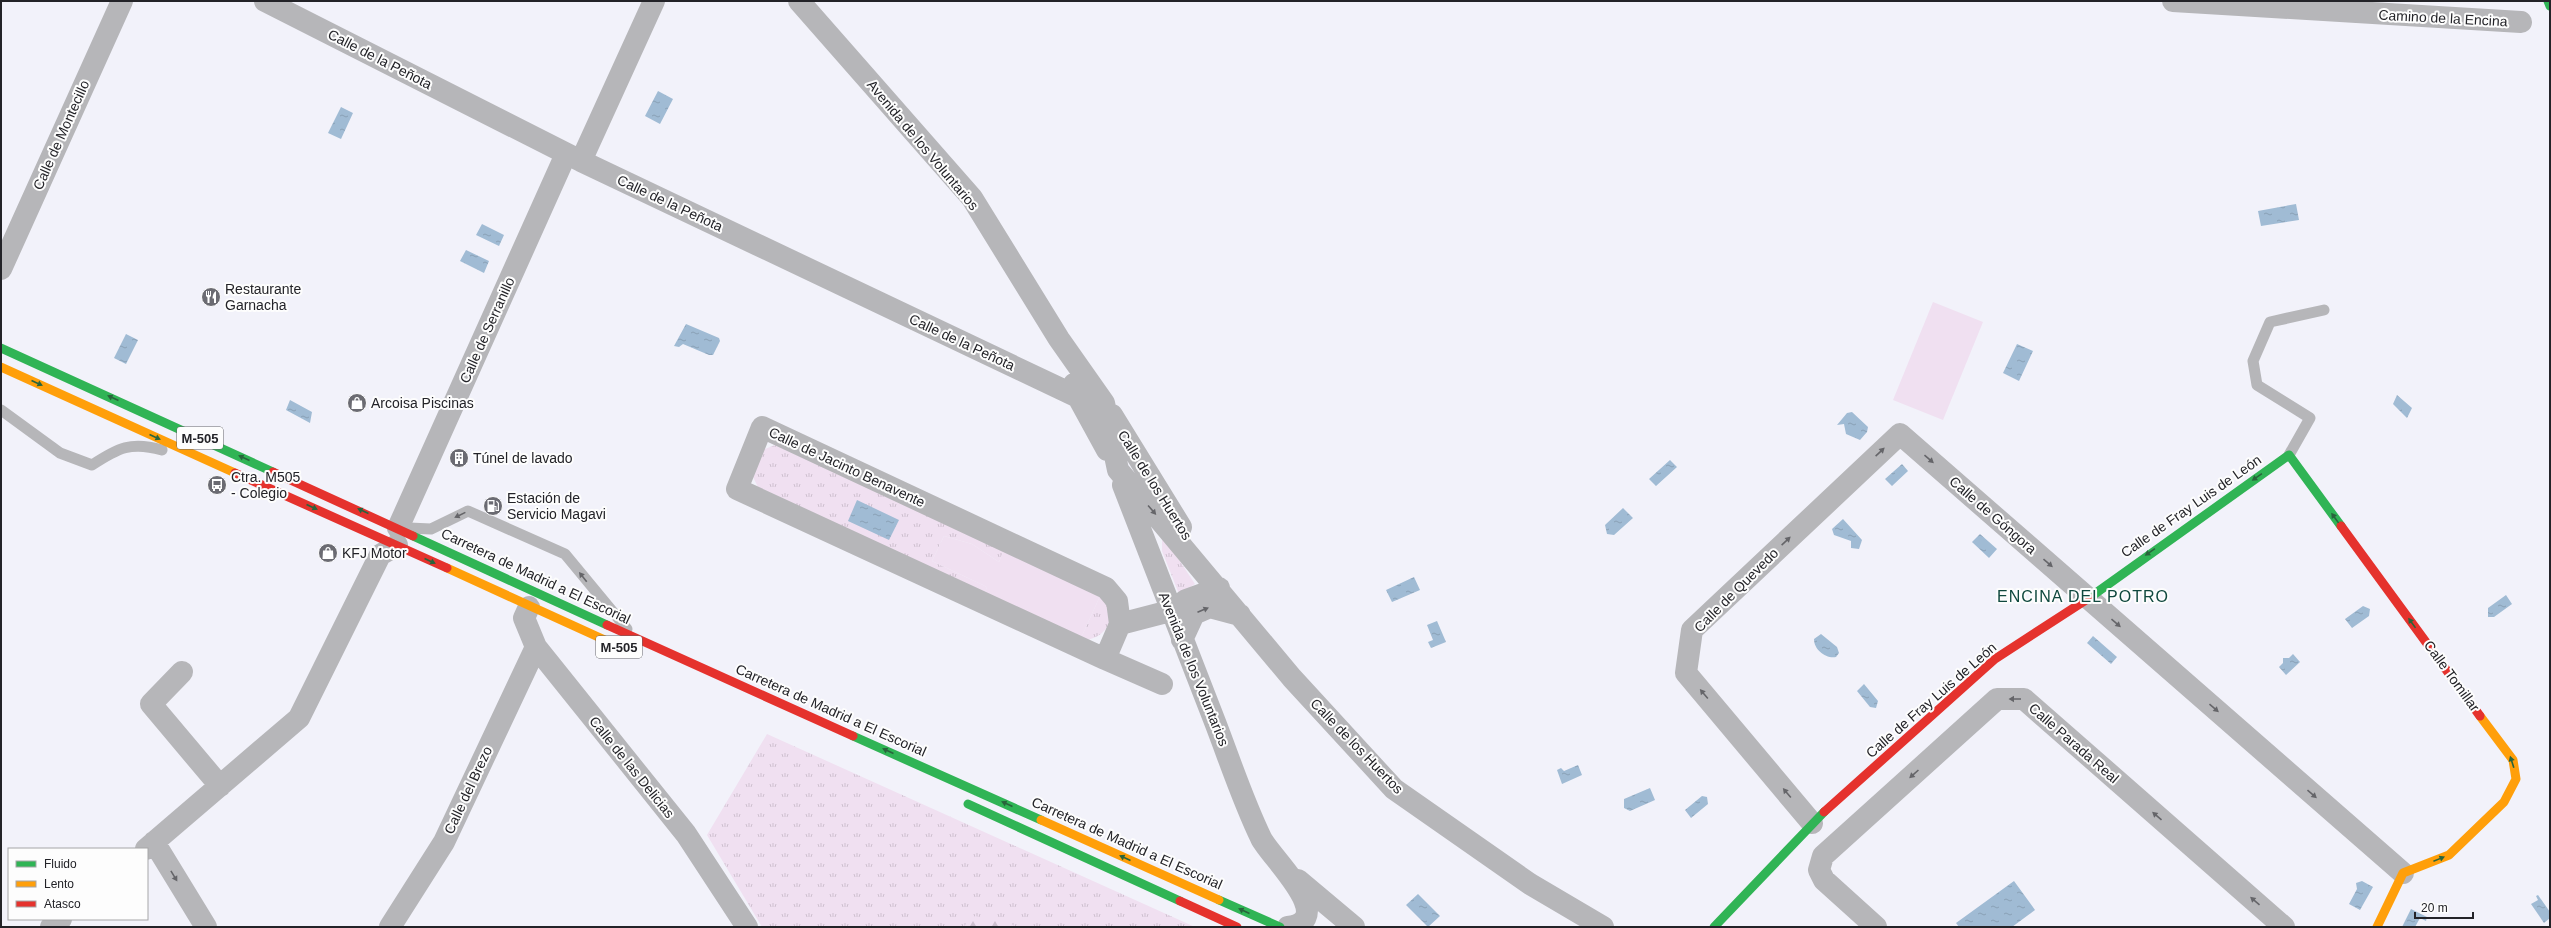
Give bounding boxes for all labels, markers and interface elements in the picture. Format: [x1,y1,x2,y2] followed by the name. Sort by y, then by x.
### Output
[2378,7,2508,29] street label: Camino de la Encina
[325,26,435,92] street label: Calle de la Peñota
[864,77,982,213] street label: Avenida de los Voluntarios
[30,78,92,192] street label: Calle de Montecillo
[615,172,725,235] street label: Calle de la Peñota
[456,274,518,386] street label: Calle de Serranillo
[225,281,301,313] place label: Restaurante Garnacha
[200,286,222,308] restaurant icon: Restaurante Garnacha
[907,311,1017,374] street label: Calle de la Peñota
[31,380,42,386] one-way arrow
[346,392,368,414] shop icon: Arcoisa Piscinas
[108,395,119,401] one-way arrow
[371,395,474,411] place label: Arcoisa Piscinas
[766,424,928,510] street label: Calle de Jacinto Benavente
[177,427,223,449] road number: M-505
[1115,427,1195,543] street label: Calle de los Huertos
[149,434,161,440] one-way arrow
[448,447,470,469] building icon: Túnel de lavado
[1875,447,1885,457] one-way arrow
[473,450,573,466] place label: Túnel de lavado
[2118,451,2264,561] street label: Calle de Fray Luis de León
[239,455,250,461] one-way arrow
[1924,455,1934,464] one-way arrow
[231,469,300,501] place label: Ctra. M505 - Colegio
[1946,473,2040,557] street label: Calle de Góngora
[2251,473,2262,481] one-way arrow
[206,474,228,496] bus stop icon: Ctra. M505 - Colegio
[507,490,606,522] place label: Estación de Servicio Magavi
[482,495,504,517] fuel station icon: Estación de Servicio Magavi
[306,505,318,511] one-way arrow
[1148,505,1157,515] one-way arrow
[356,508,368,514] one-way arrow
[454,511,466,518] one-way arrow
[2331,513,2339,524] one-way arrow
[439,525,633,627] street label: Carretera de Madrid a El Escorial
[1781,536,1791,546] one-way arrow
[317,542,339,564] shop icon: KFJ Motor
[342,545,407,561] place label: KFJ Motor
[1691,545,1781,635] street label: Calle de Quevedo
[2145,548,2156,556] one-way arrow
[425,558,436,564] one-way arrow
[2043,559,2053,568] one-way arrow
[579,571,587,582] one-way arrow
[1997,588,2169,605] district label: ENCINA DEL POTRO
[1156,590,1232,748] street label: Avenida de los Voluntarios
[1198,607,1209,613] one-way arrow
[2408,617,2416,628] one-way arrow
[2111,618,2121,627] one-way arrow
[596,636,642,658] road number: M-505
[2421,637,2483,715] street label: Calle Tomillar
[1863,639,1999,761] street label: Calle de Fray Luis de León
[733,661,929,759] street label: Carretera de Madrid a El Escorial
[1699,689,1708,699] one-way arrow
[1307,695,1407,797] street label: Calle de los Huertos
[2008,696,2021,702] one-way arrow
[2026,700,2122,786] street label: Calle Parada Real
[2209,704,2219,713] one-way arrow
[586,713,678,821] street label: Calle de las Delicias
[441,743,495,836] street label: Calle del Brezo
[883,748,894,754] one-way arrow
[2509,756,2515,768] one-way arrow
[1909,769,1919,779] one-way arrow
[1783,788,1792,799] one-way arrow
[2307,789,2317,798] one-way arrow
[1029,794,1225,892] street label: Carretera de Madrid a El Escorial
[1000,801,1012,807] one-way arrow
[2152,811,2162,820] one-way arrow
[8,848,148,920] legend
[1120,855,1131,861] one-way arrow
[2434,855,2446,861] one-way arrow
[44,857,77,871] text: Fluido
[171,870,178,882] one-way arrow
[44,877,74,891] text: Lento
[2415,894,2473,920] scale bar
[44,897,81,911] text: Atasco
[2249,897,2260,906] one-way arrow
[2421,901,2448,915] text: 20 m
[1238,908,1250,914] one-way arrow

